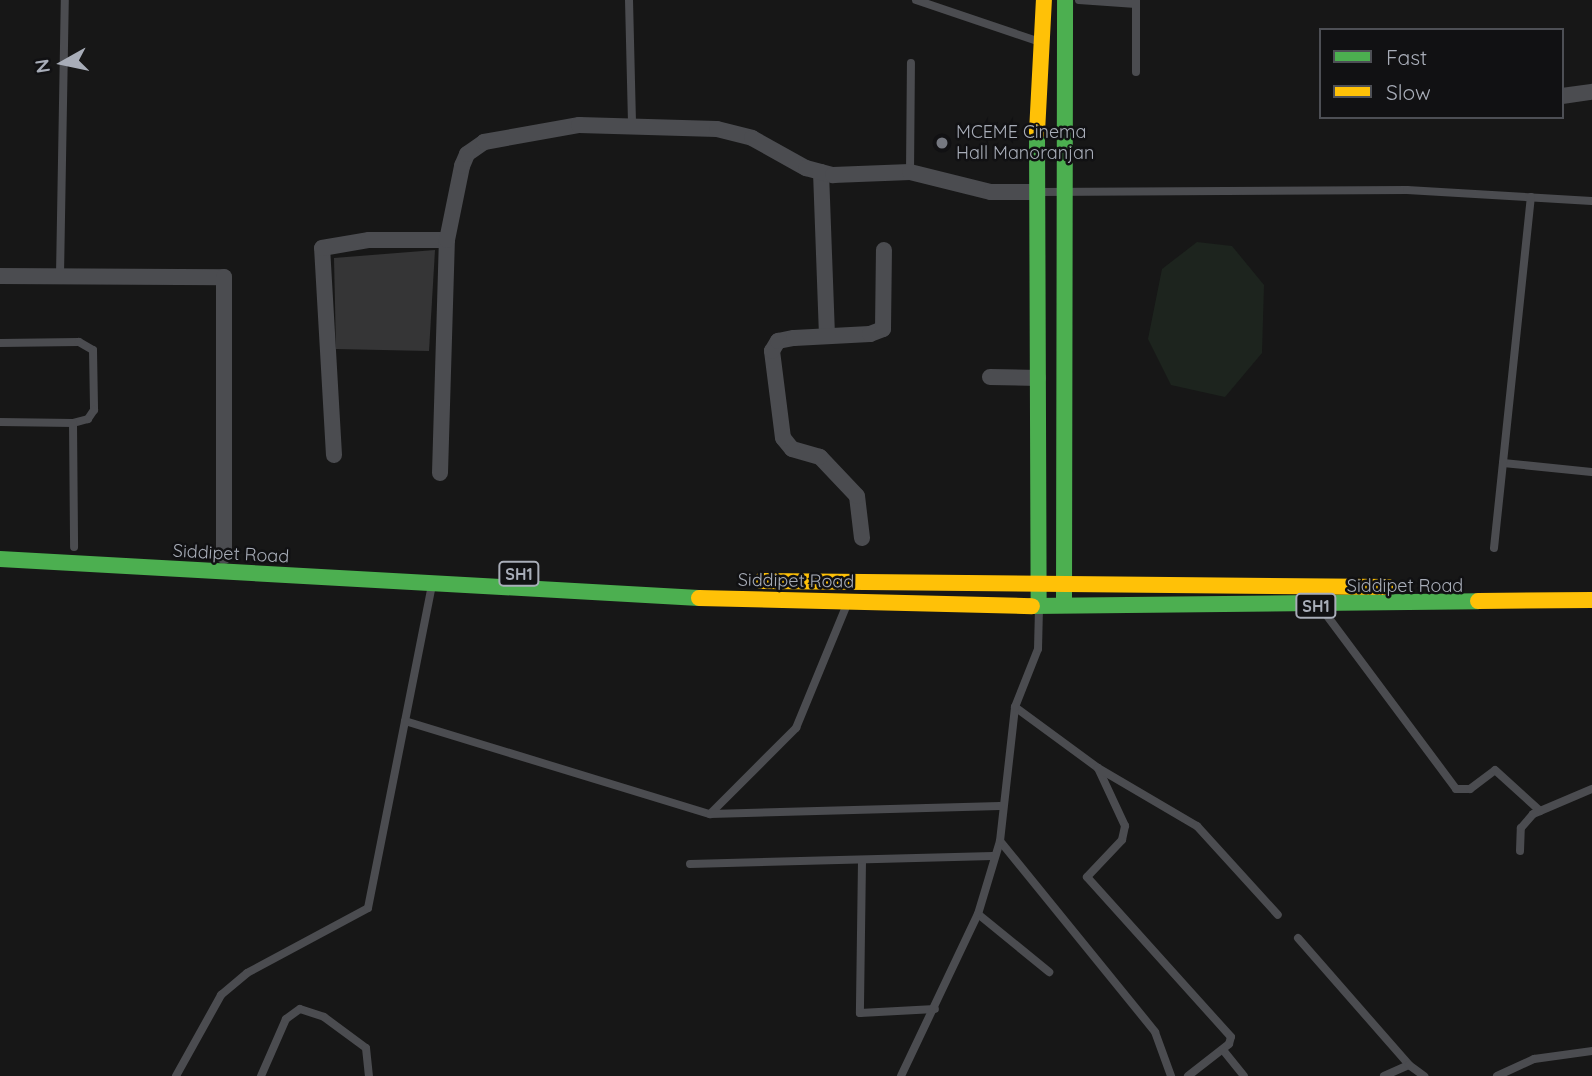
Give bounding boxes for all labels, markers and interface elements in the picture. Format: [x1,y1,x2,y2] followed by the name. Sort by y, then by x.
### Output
[28,28,98,98] north arrow
[1319,28,1564,119] legend
[1386,44,1427,70] text: Fast
[29,58,55,75] text: N
[1386,79,1431,105] text: Slow
[956,122,1094,164] place label: MCEME Cinema Hall Manoranjan
[934,135,950,151] marker: MCEME Cinema Hall Manoranjan
[172,540,290,568] street label: Siddipet Road
[498,562,540,586] road number: SH1
[738,569,854,593] street label: Siddipet Road
[1347,575,1463,597] street label: Siddipet Road
[1295,594,1337,618] road number: SH1

